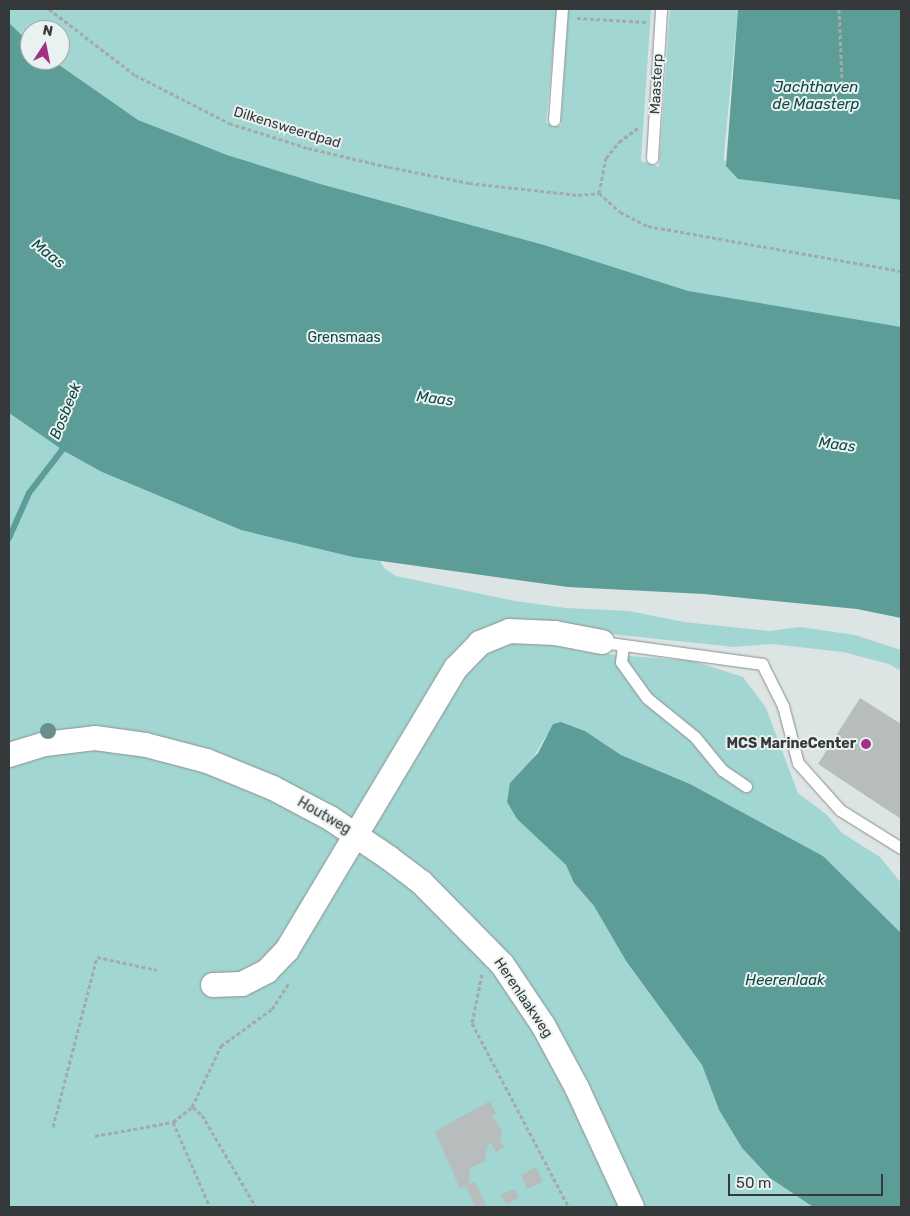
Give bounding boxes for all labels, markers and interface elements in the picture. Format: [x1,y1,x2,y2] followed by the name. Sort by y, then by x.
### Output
[20,20,70,70] north arrow
[41,21,54,40] text: N
[647,53,667,115] street label: Maasterp
[773,78,859,113] water label: Jachthaven de Maasterp
[231,104,343,152] street label: Dilkensweerdpad
[28,235,68,273] water label: Maas
[307,330,381,346] park label: Grensmaas
[46,380,86,442] water label: Bosbeek
[415,388,455,410] water label: Maas
[817,434,857,456] water label: Maas
[727,736,856,752] place label: MCS MarineCenter
[860,738,872,750] marker: MCS MarineCenter
[294,794,354,838] street label: Houtweg
[490,955,556,1041] street label: Herenlaakweg
[745,972,825,990] water label: Heerenlaak
[730,1164,885,1196] scale bar
[736,1174,771,1192] text: 50 m

